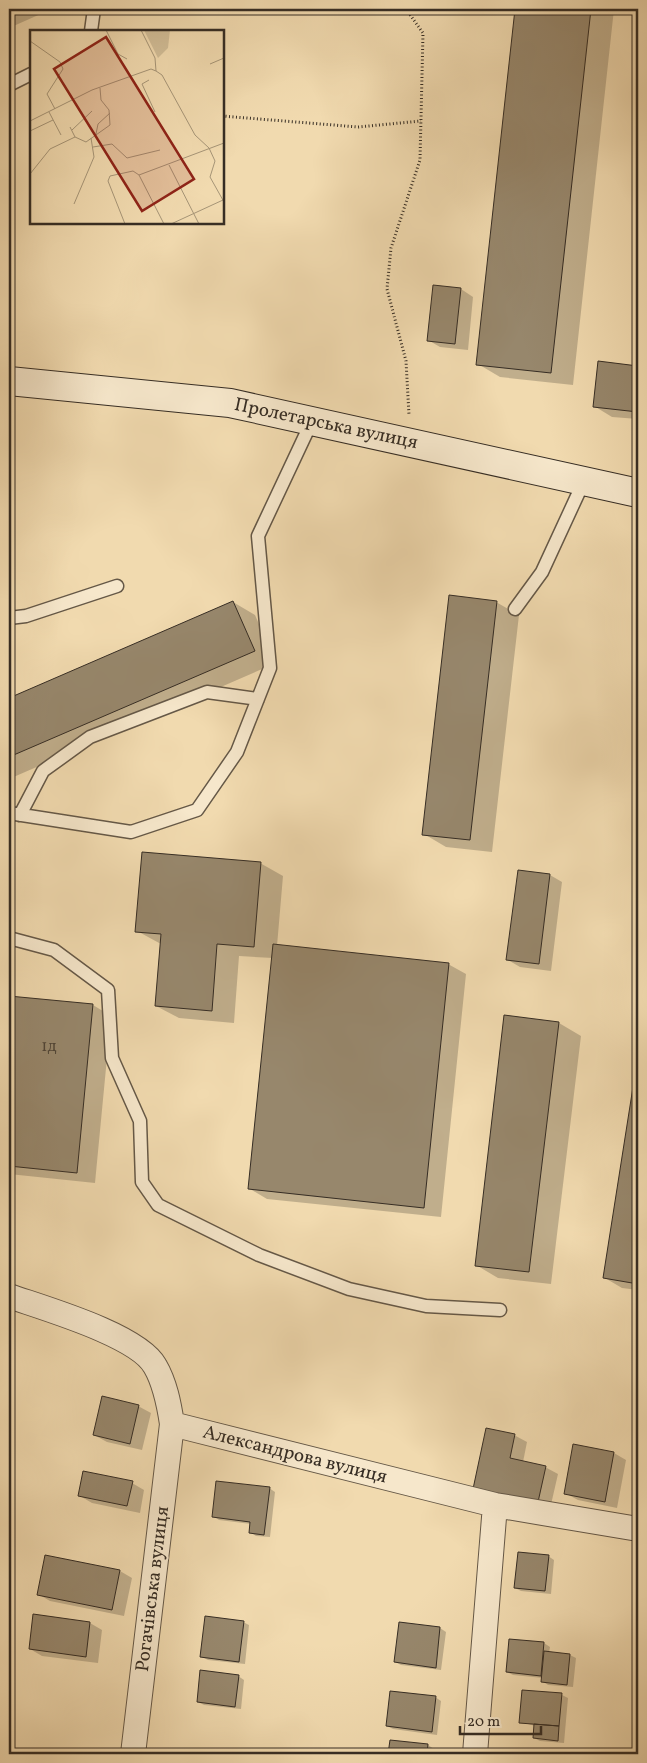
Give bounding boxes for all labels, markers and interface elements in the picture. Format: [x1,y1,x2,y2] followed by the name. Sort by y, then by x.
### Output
[30,30,224,224] inset map
[232,392,420,456] street label: Пролетарська вулиця
[41,1036,57,1058] house number: 1д
[200,1420,390,1490] street label: Александрова вулиця
[130,1505,176,1673] street label: Рогачівська вулиця
[460,1703,541,1735] scale bar
[467,1712,500,1733] text: 20 m

